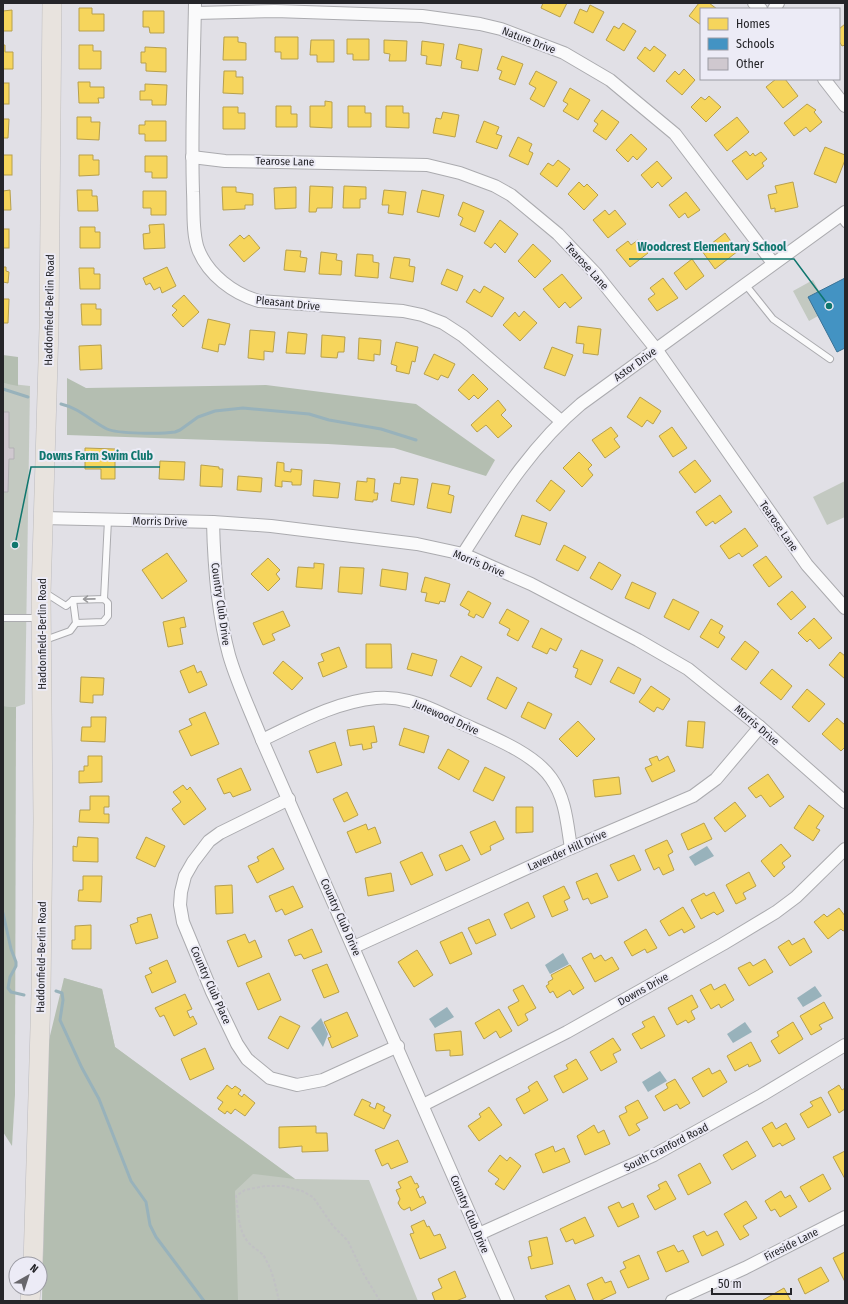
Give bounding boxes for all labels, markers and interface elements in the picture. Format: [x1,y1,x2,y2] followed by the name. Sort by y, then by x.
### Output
[700,8,840,80] legend
[736,17,770,31] text: Homes
[500,24,557,57] street label: Nature Drive
[736,37,774,51] text: Schools
[736,57,765,71] text: Other
[256,154,314,169] street label: Tearose Lane
[629,235,794,259] callout: Woodcrest Elementary School
[562,240,611,292] street label: Tearose Lane
[638,240,787,254] text: Woodcrest Elementary School
[42,254,57,366] street label: Haddonfield-Berlin Road
[255,294,321,313] street label: Pleasant Drive
[611,345,659,384] street label: Astor Drive
[31,443,160,467] callout: Downs Farm Swim Club
[39,449,153,463] text: Downs Farm Swim Club
[756,499,801,554] street label: Tearose Lane
[133,515,187,528] street label: Morris Drive
[451,547,507,580] street label: Morris Drive
[208,562,233,646] street label: Country Club Drive
[36,578,49,690] street label: Haddonfield-Berlin Road
[83,596,96,603] one-way arrow
[411,697,481,738] street label: Junewood Drive
[732,703,782,748] street label: Morris Drive
[526,827,609,874] street label: Lavender Hill Drive
[318,876,363,958] street label: Country Club Drive
[34,901,49,1013] street label: Haddonfield-Berlin Road
[188,944,234,1026] street label: Country Club Place
[616,970,671,1009] street label: Downs Drive
[622,1121,711,1174] street label: South Cranford Road
[447,1173,492,1255] street label: Country Club Drive
[762,1225,820,1264] street label: Fireside Lane
[8,1256,48,1296] north arrow
[27,1261,41,1276] text: N
[712,1270,791,1296] scale bar
[718,1277,742,1291] text: 50 m

